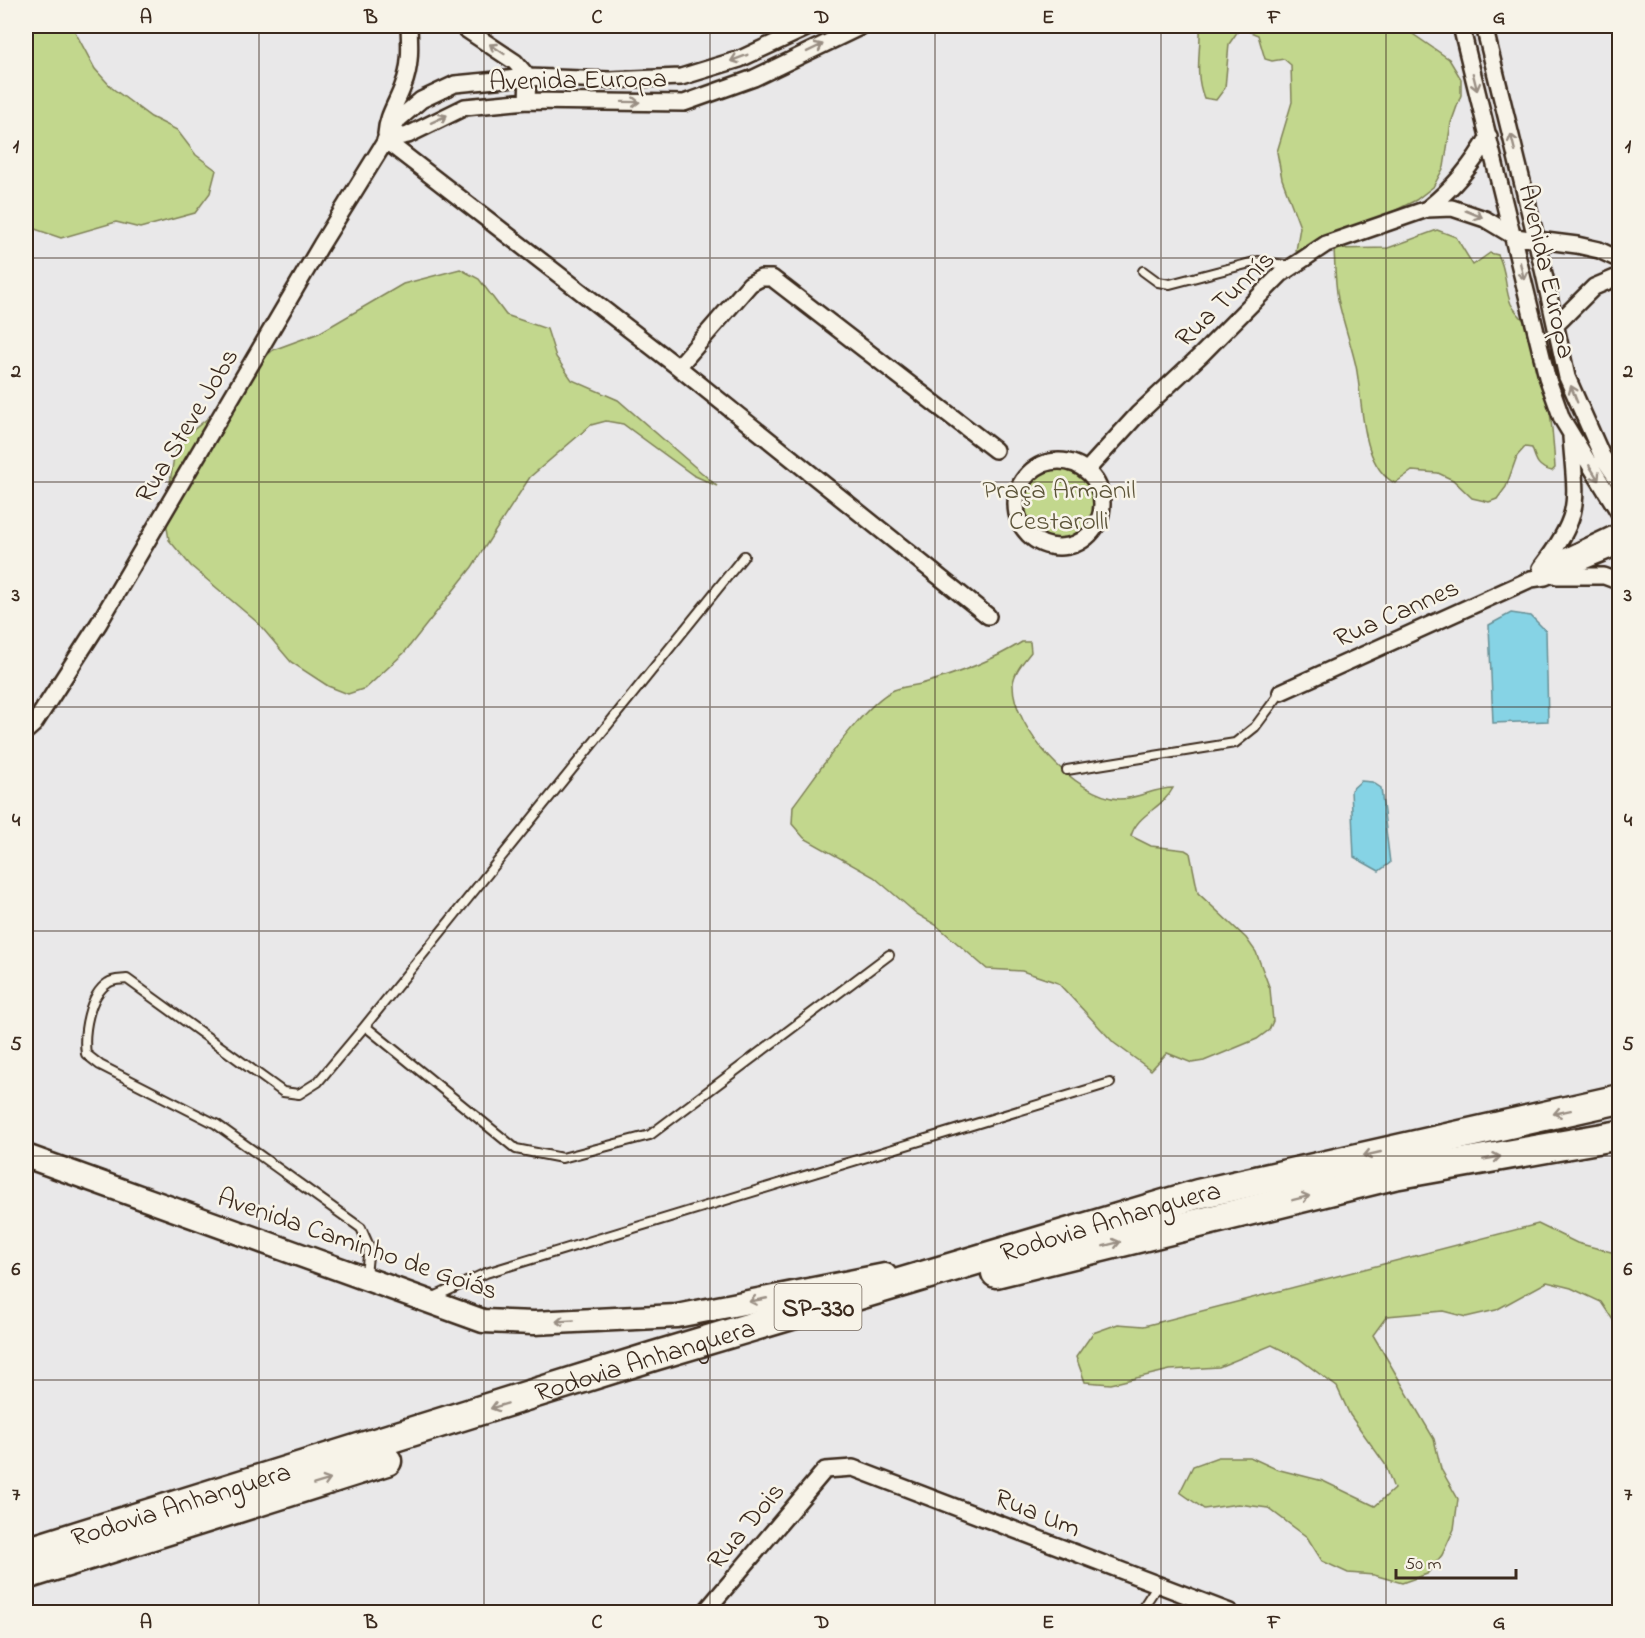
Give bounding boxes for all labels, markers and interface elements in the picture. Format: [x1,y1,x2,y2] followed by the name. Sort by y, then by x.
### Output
[140,4,152,33] text: A
[363,4,378,33] text: B
[592,4,603,33] text: C
[814,4,829,33] text: D
[1042,4,1054,33] text: E
[1267,4,1281,33] text: F
[1493,4,1506,33] text: G
[806,42,824,54] one-way arrow
[489,43,506,55] one-way arrow
[730,54,749,65] one-way arrow
[489,60,667,103] street label: Avenida Europa
[1470,72,1482,91] one-way arrow
[621,97,641,108] one-way arrow
[430,113,448,125] one-way arrow
[13,133,20,162] text: 1
[1625,133,1632,162] text: 1
[1507,134,1519,153] one-way arrow
[1507,180,1585,363] street label: Avenida Europa
[1464,209,1482,220] one-way arrow
[1167,242,1285,358] street label: Rua Tunnís
[1517,262,1529,281] one-way arrow
[126,341,250,511] street label: Rua Steve Jobs
[10,358,21,387] text: 2
[1622,358,1633,387] text: 2
[1567,385,1578,404] one-way arrow
[1589,464,1601,481] one-way arrow
[982,472,1136,542] park label: Praça Armanil Cestarolli
[1328,569,1466,659] street label: Rua Cannes
[11,582,20,611] text: 3
[1623,582,1632,611] text: 3
[12,807,21,836] text: 4
[1624,807,1633,836] text: 4
[10,1031,22,1060] text: 5
[1622,1031,1634,1060] text: 5
[1553,1106,1572,1118] one-way arrow
[1363,1149,1382,1160] one-way arrow
[1481,1152,1501,1163] one-way arrow
[996,1172,1225,1274] street label: Rodovia Anhanguera
[212,1179,503,1312] street label: Avenida Caminho de Goiás
[1291,1191,1310,1203] one-way arrow
[1102,1238,1121,1250] one-way arrow
[12,1256,21,1285] text: 6
[1624,1256,1633,1285] text: 6
[774,1284,862,1330] road number: SP-330
[749,1295,768,1306] one-way arrow
[531,1310,760,1414] street label: Rodovia Anhanguera
[555,1316,575,1327] one-way arrow
[490,1401,509,1412] one-way arrow
[67,1454,296,1559] street label: Rodovia Anhanguera
[699,1474,795,1579] street label: Rua Dois
[312,1476,331,1487] one-way arrow
[988,1479,1086,1549] street label: Rua Um
[12,1481,21,1510] text: 7
[1624,1481,1633,1510] text: 7
[1396,1542,1516,1580] scale bar
[1405,1552,1442,1578] text: 50 m
[140,1609,152,1638] text: A
[363,1609,378,1638] text: B
[592,1609,603,1638] text: C
[814,1609,829,1638] text: D
[1042,1609,1054,1638] text: E
[1267,1609,1281,1638] text: F
[1493,1609,1506,1638] text: G

